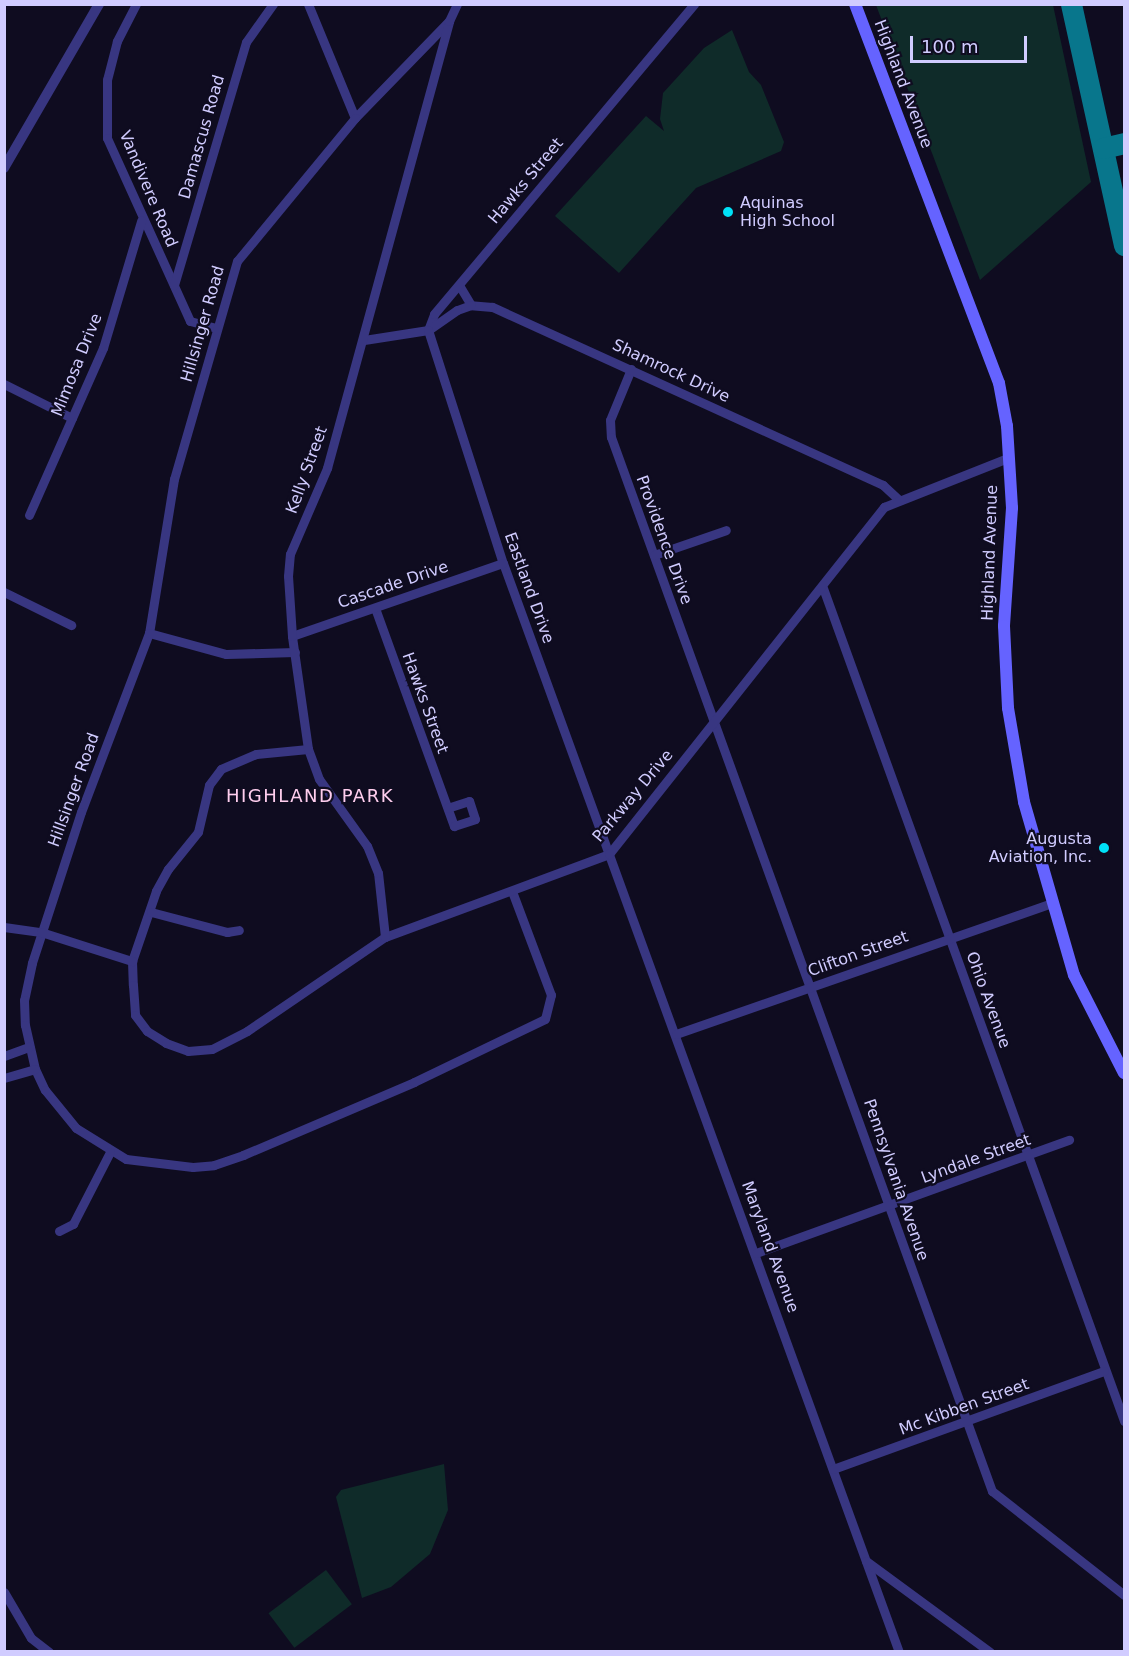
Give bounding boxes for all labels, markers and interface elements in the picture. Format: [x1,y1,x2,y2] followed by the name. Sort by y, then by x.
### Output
[870,17,936,151] street label: Highland Avenue
[913,24,1030,62] scale bar
[921,36,979,57] text: 100 m
[175,73,229,201] street label: Damascus Road
[115,128,181,250] street label: Vandivere Road
[485,134,567,228] street label: Hawks Street
[740,193,835,231] place label: Aquinas High School
[721,205,735,219] marker: Aquinas High School
[177,264,229,384] street label: Hillsinger Road
[48,311,106,419] street label: Mimosa Drive
[609,335,733,407] street label: Shamrock Drive
[282,424,332,516] street label: Kelly Street
[632,473,696,607] street label: Providence Drive
[978,485,1002,621] street label: Highland Avenue
[500,530,558,646] street label: Eastland Drive
[335,557,451,613] street label: Cascade Drive
[398,650,452,756] street label: Hawks Street
[44,730,104,850] street label: Hillsinger Road
[589,746,677,846] street label: Parkway Drive
[226,785,394,807] district label: HIGHLAND PARK
[989,829,1092,867] place label: Augusta Aviation, Inc.
[1097,841,1111,855] marker: Augusta Aviation, Inc.
[805,927,911,981] street label: Clifton Street
[962,949,1014,1051] street label: Ohio Avenue
[859,1097,933,1263] street label: Pennsylvania Avenue
[919,1130,1033,1188] street label: Lyndale Street
[737,1179,803,1315] street label: Maryland Avenue
[897,1375,1031,1439] street label: Mc Kibben Street

